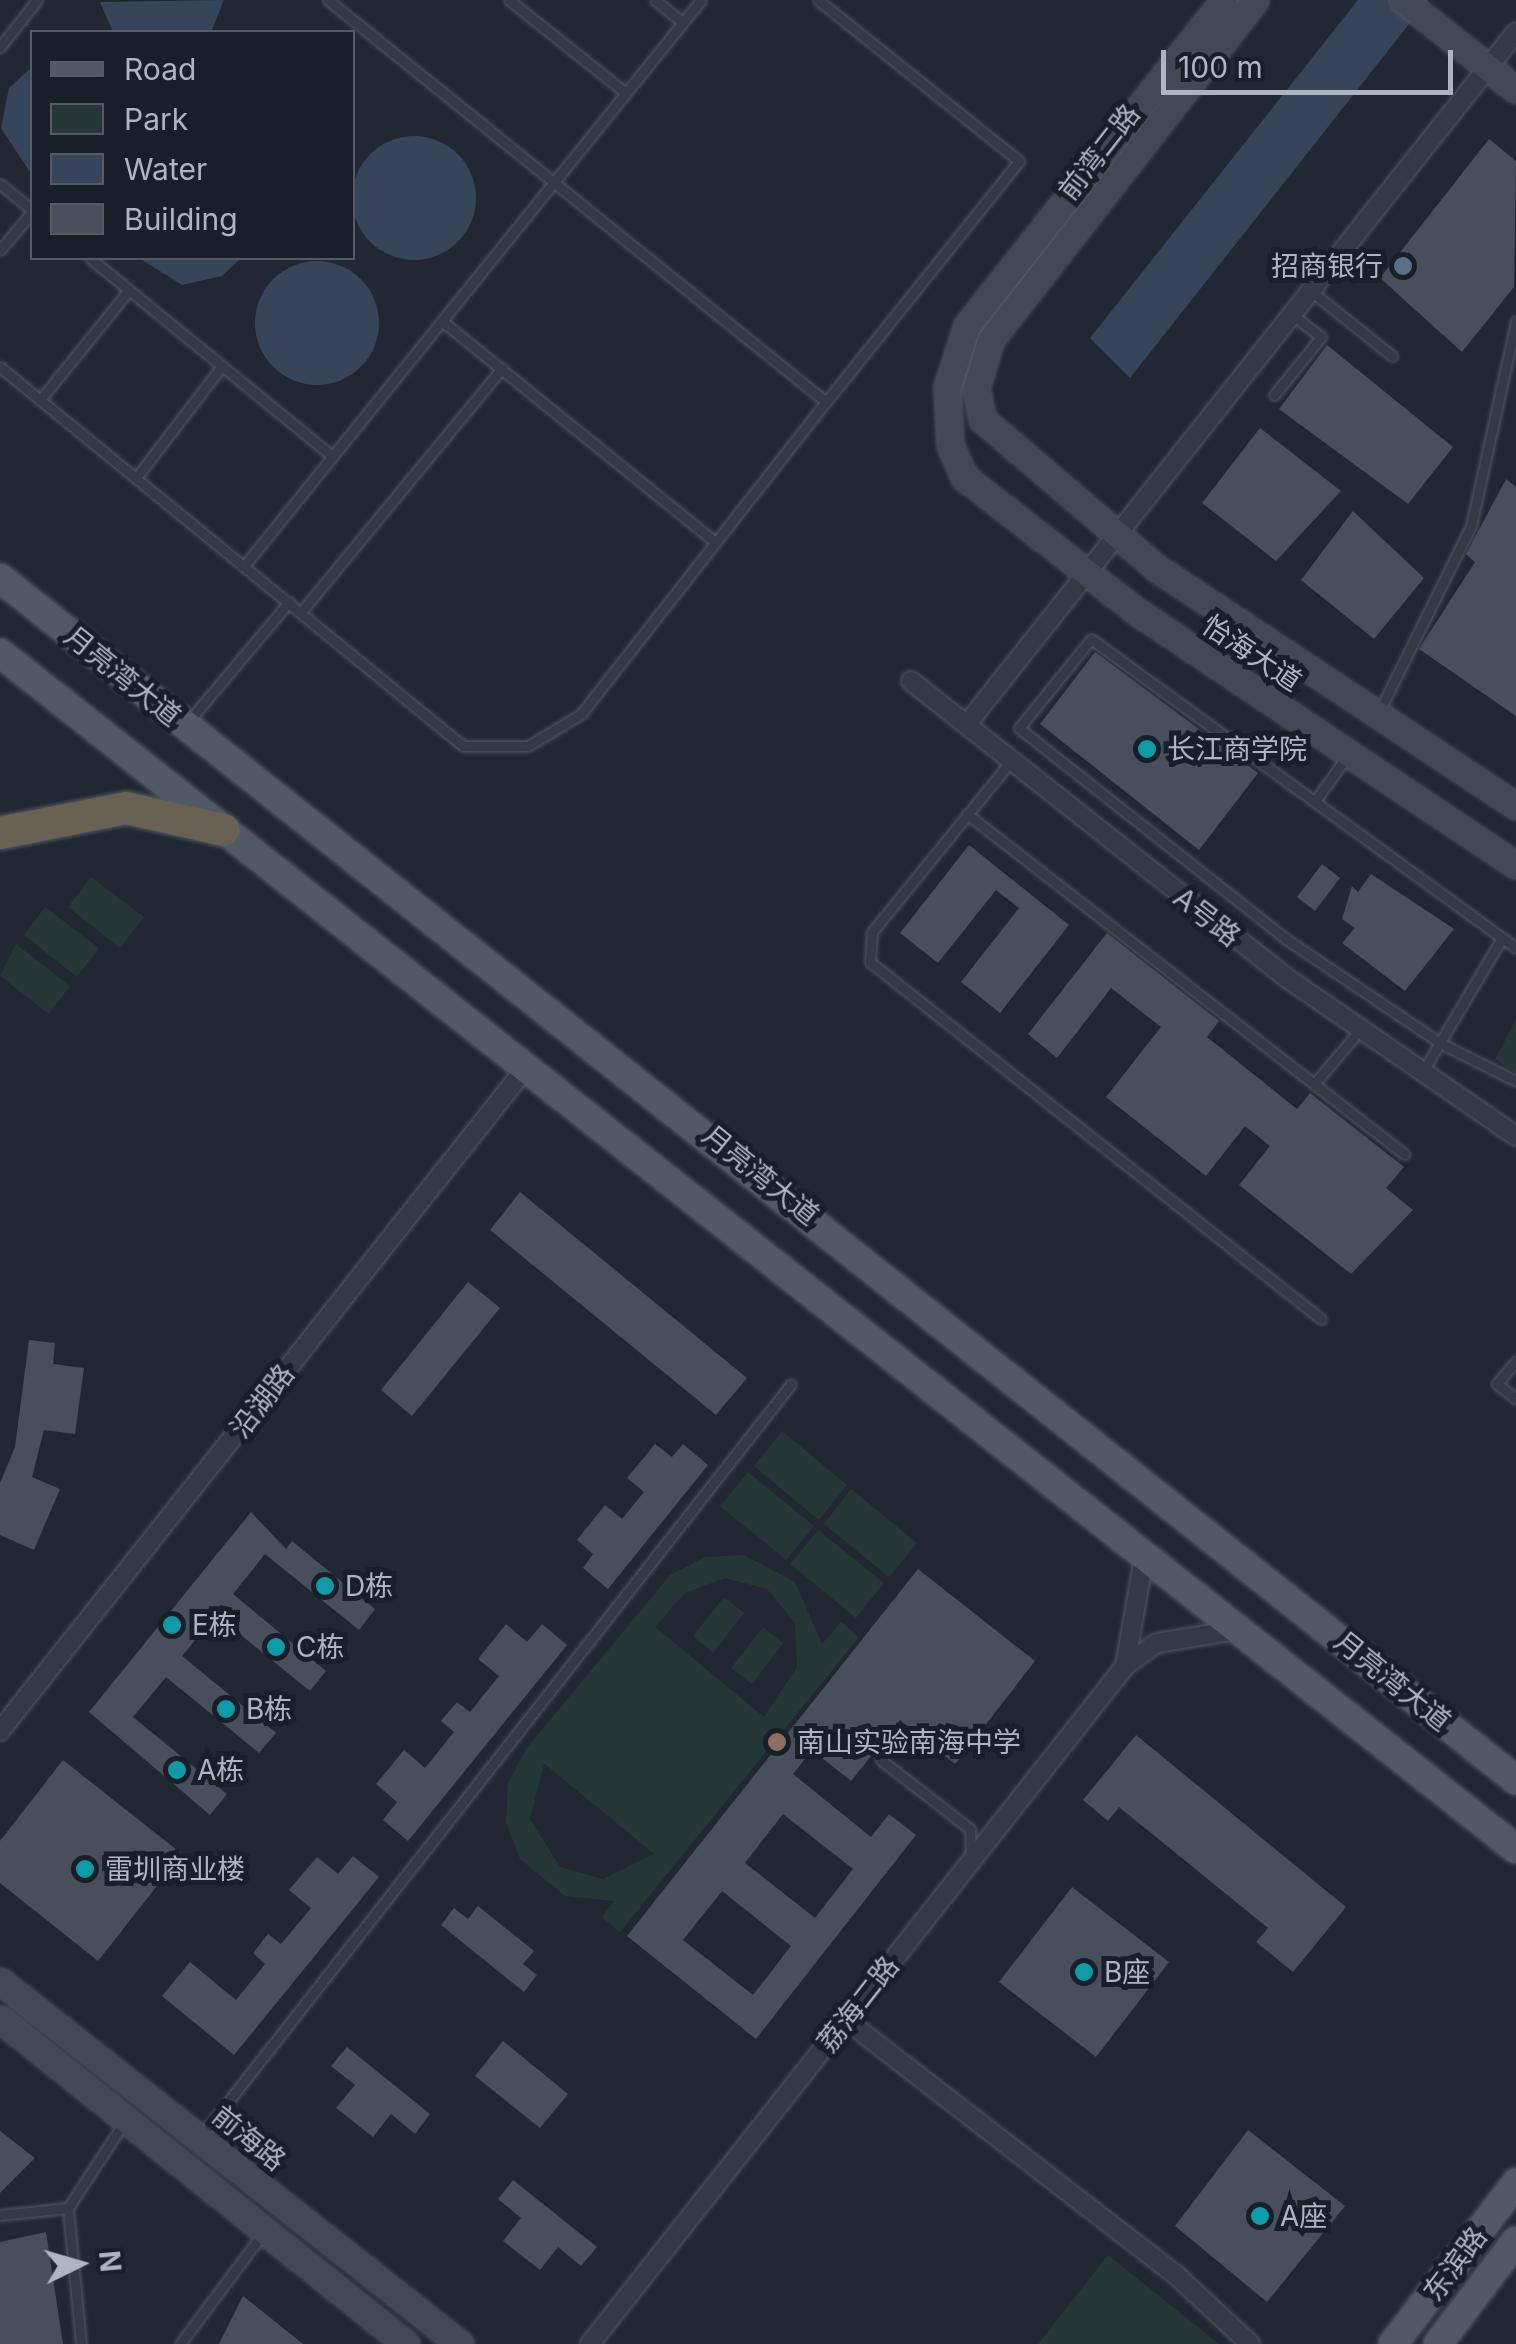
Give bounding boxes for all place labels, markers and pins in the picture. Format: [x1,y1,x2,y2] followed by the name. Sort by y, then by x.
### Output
[1271,249,1383,283] place label: 招商银行
[1392,255,1414,277] marker: 招商银行
[1167,732,1307,766] place label: 长江商学院
[1136,738,1158,760] marker: 长江商学院
[345,1569,393,1603] place label: D栋
[314,1575,336,1597] marker: D栋
[192,1608,237,1642] place label: E栋
[161,1614,183,1636] marker: E栋
[296,1630,344,1664] place label: C栋
[265,1636,287,1658] marker: C栋
[246,1692,292,1726] place label: B栋
[215,1698,237,1720] marker: B栋
[797,1725,1021,1759] place label: 南山实验南海中学
[766,1731,788,1753] marker: 南山实验南海中学
[197,1753,244,1787] place label: A栋
[166,1759,188,1781] marker: A栋
[105,1852,245,1886] place label: 雷圳商业楼
[74,1858,96,1880] marker: 雷圳商业楼
[1104,1955,1150,1989] place label: B座
[1073,1961,1095,1983] marker: B座
[1280,2199,1327,2233] place label: A座
[1249,2205,1271,2227] marker: A座

